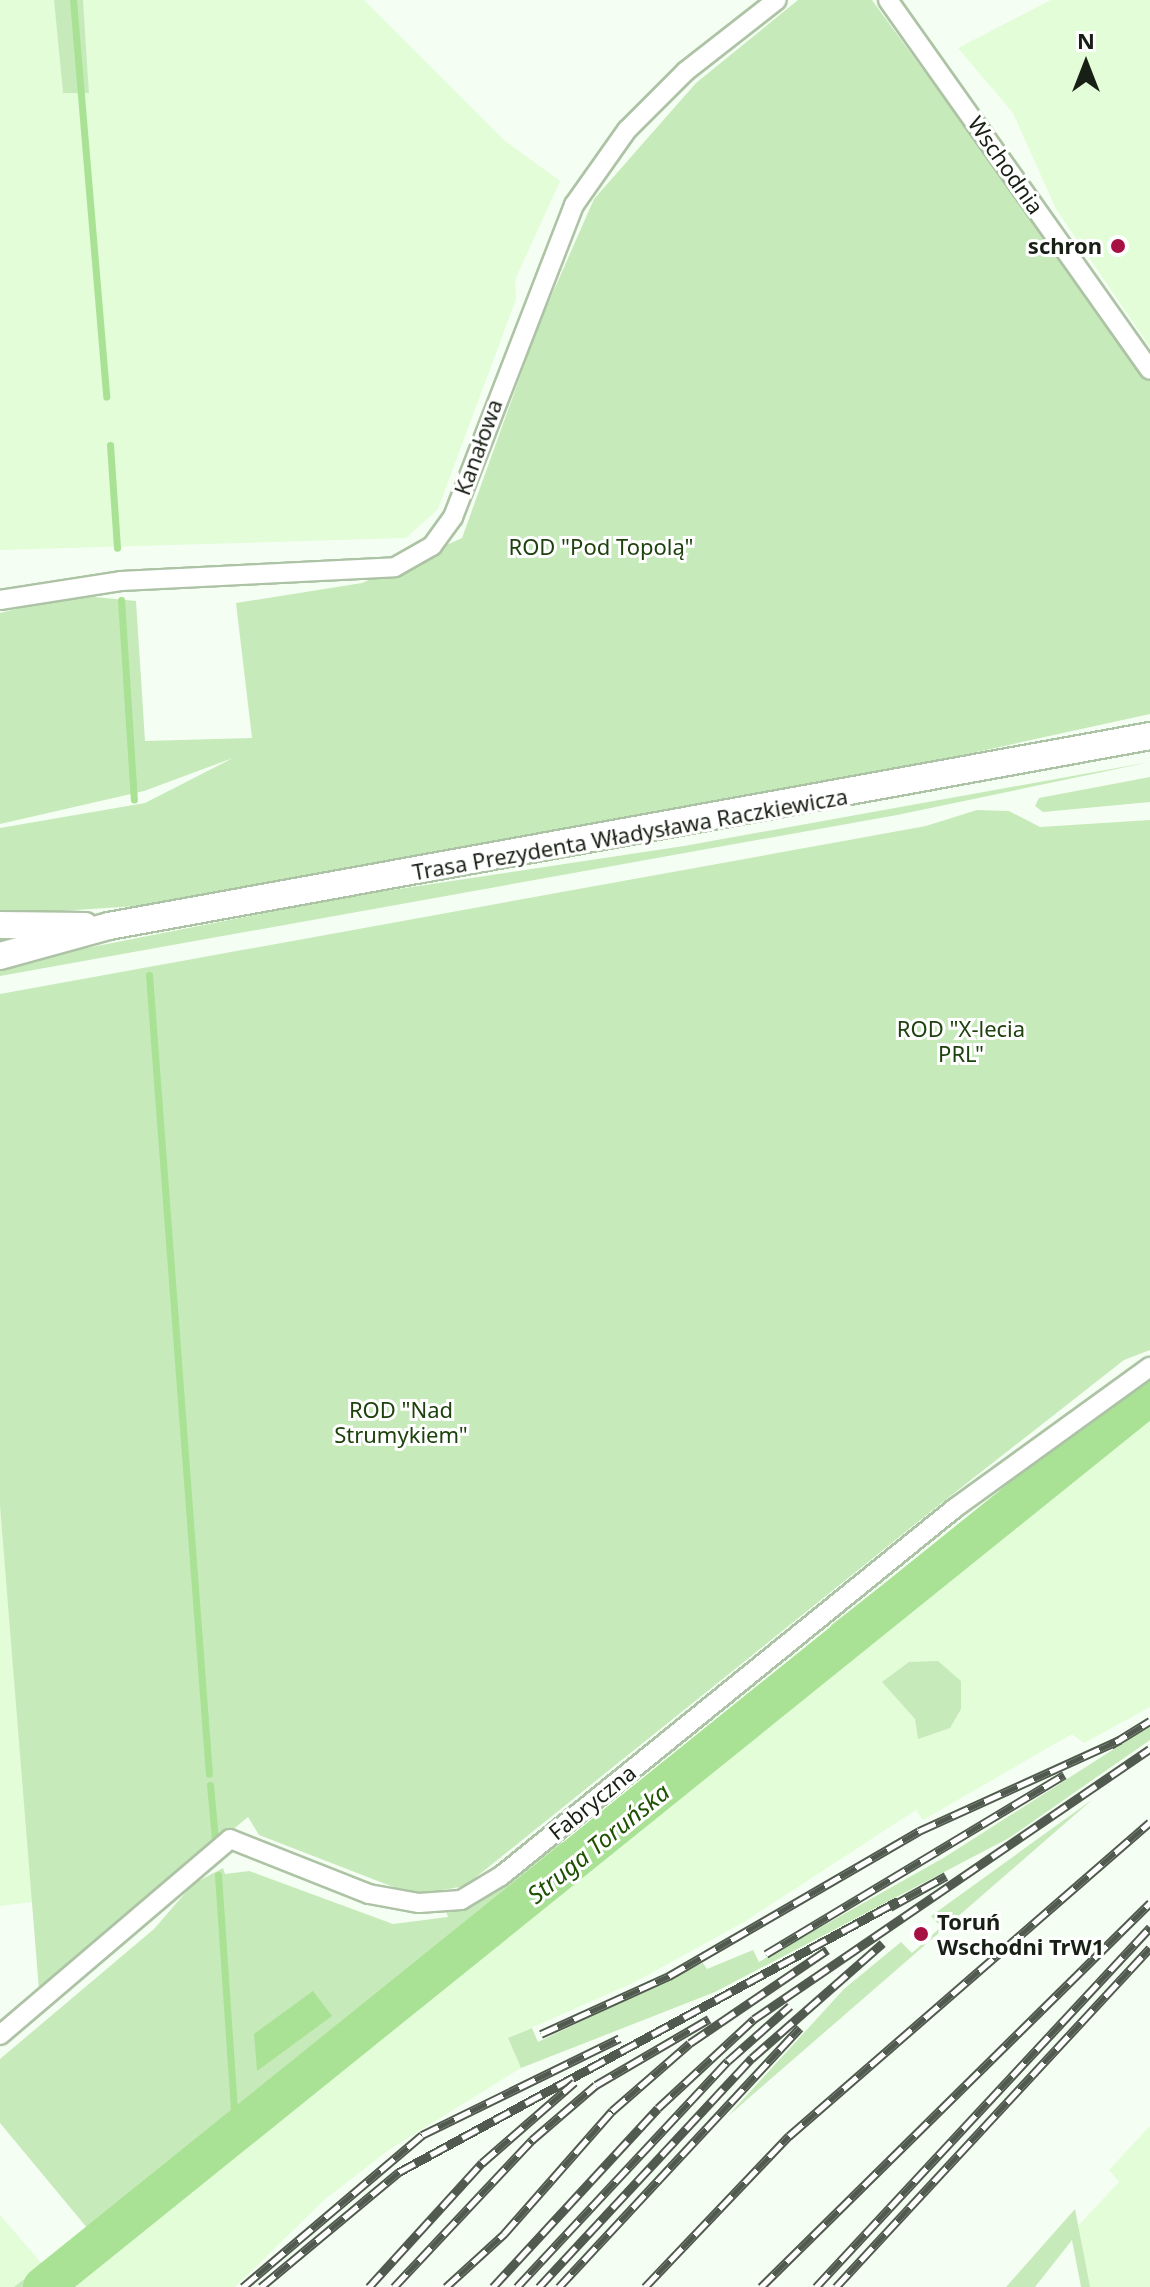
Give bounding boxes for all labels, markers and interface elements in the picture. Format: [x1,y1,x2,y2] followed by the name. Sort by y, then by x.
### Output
[1046,24,1126,104] north arrow
[1077,25,1095,55] text: N
[963,111,1049,219] street label: Wschodnia
[1028,233,1102,259] place label: schron
[1109,237,1127,255] marker: schron
[448,395,508,499] street label: Kanałowa
[508,534,694,560] park label: ROD "Pod Topolą"
[410,783,850,885] street label: Trasa Prezydenta Władysława Raczkiewicza
[897,1015,1025,1066] park label: ROD "X-lecia PRL"
[334,1396,468,1448] park label: ROD "Nad Strumykiem"
[543,1759,641,1845] street label: Fabryczna
[521,1777,675,1909] water label: Struga Toruńska
[937,1908,1104,1960] place label: Toruń Wschodni TrW1
[912,1925,930,1943] marker: Toruń Wschodni TrW1

